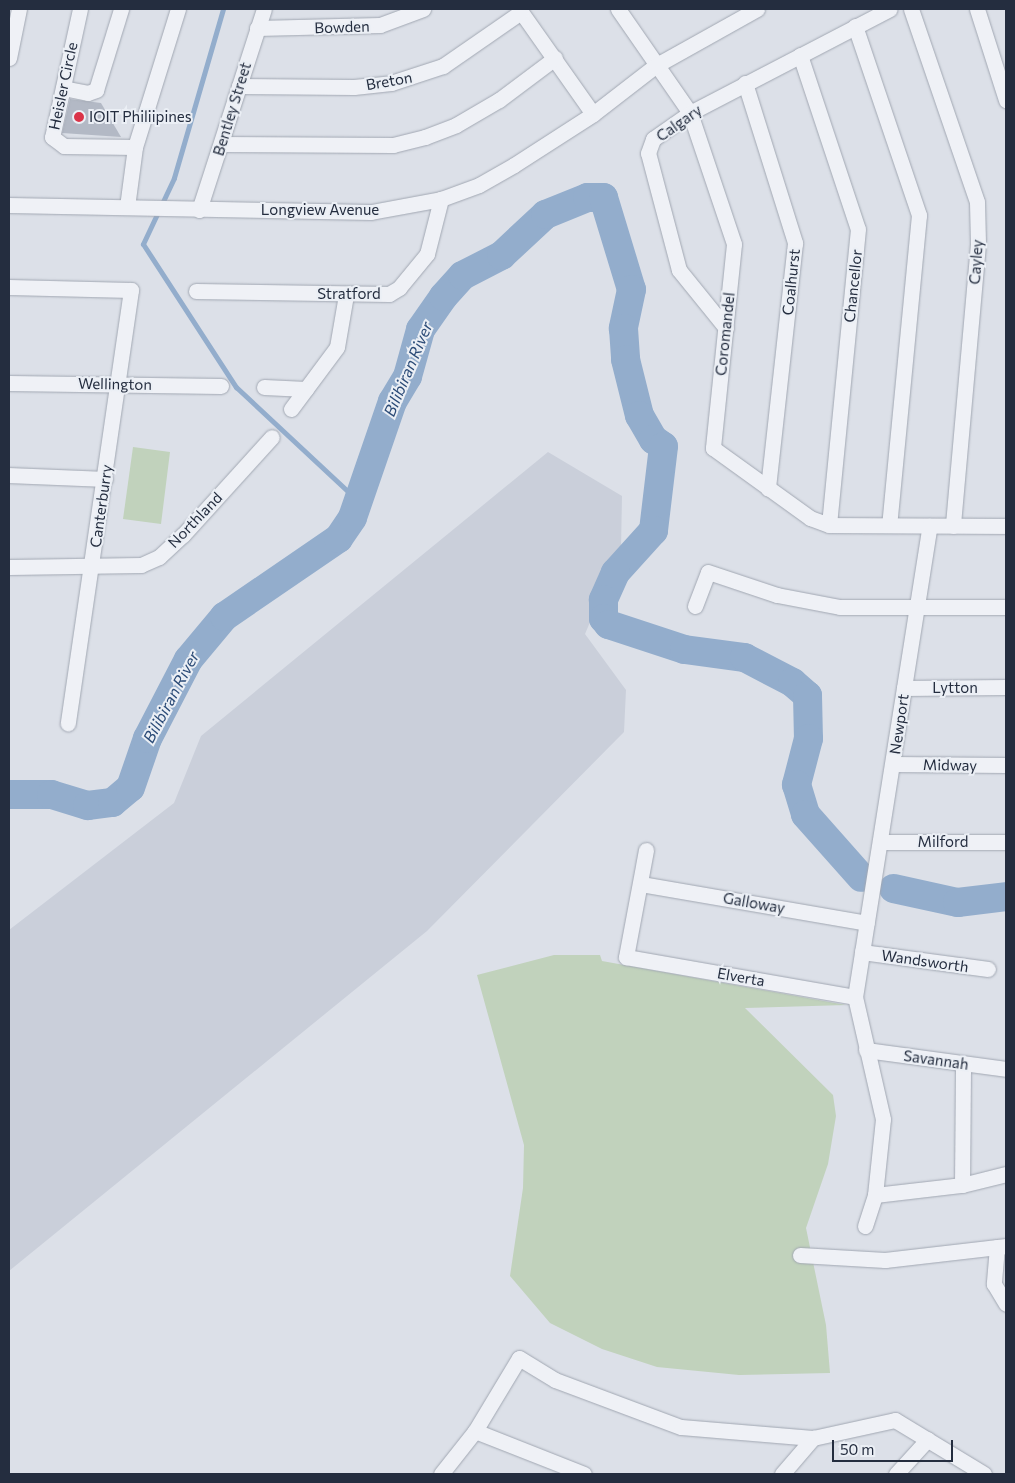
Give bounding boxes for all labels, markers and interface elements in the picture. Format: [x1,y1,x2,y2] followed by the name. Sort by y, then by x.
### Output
[314,17,370,37] street label: Bowden
[45,40,81,132] street label: Heisler Circle
[209,60,255,158] street label: Bentley Street
[364,68,414,94] street label: Breton
[653,101,705,145] street label: Calgary
[89,108,192,126] place label: IOIT Philiipines
[73,111,85,123] marker: IOIT Philiipines
[261,201,379,219] street label: Longview Avenue
[965,239,987,285] street label: Cayley
[779,248,803,316] street label: Coalhurst
[840,249,866,323] street label: Chancellor
[317,285,381,303] street label: Stratford
[712,291,738,377] street label: Coromandel
[379,319,437,419] water label: Bilibiran River
[78,374,152,394] street label: Wellington
[86,463,116,549] street label: Canterburry
[164,489,226,551] street label: Northland
[139,648,203,746] water label: Bilibiran River
[932,679,978,697] street label: Lytton
[886,693,912,755] street label: Newport
[923,756,977,774] street label: Midway
[918,833,968,851] street label: Milford
[722,889,786,917] street label: Galloway
[880,946,970,976] street label: Wandsworth
[716,964,766,990] street label: Elverta
[902,1047,970,1073] street label: Savannah
[835,1430,956,1462] scale bar
[840,1440,874,1458] text: 50 m

